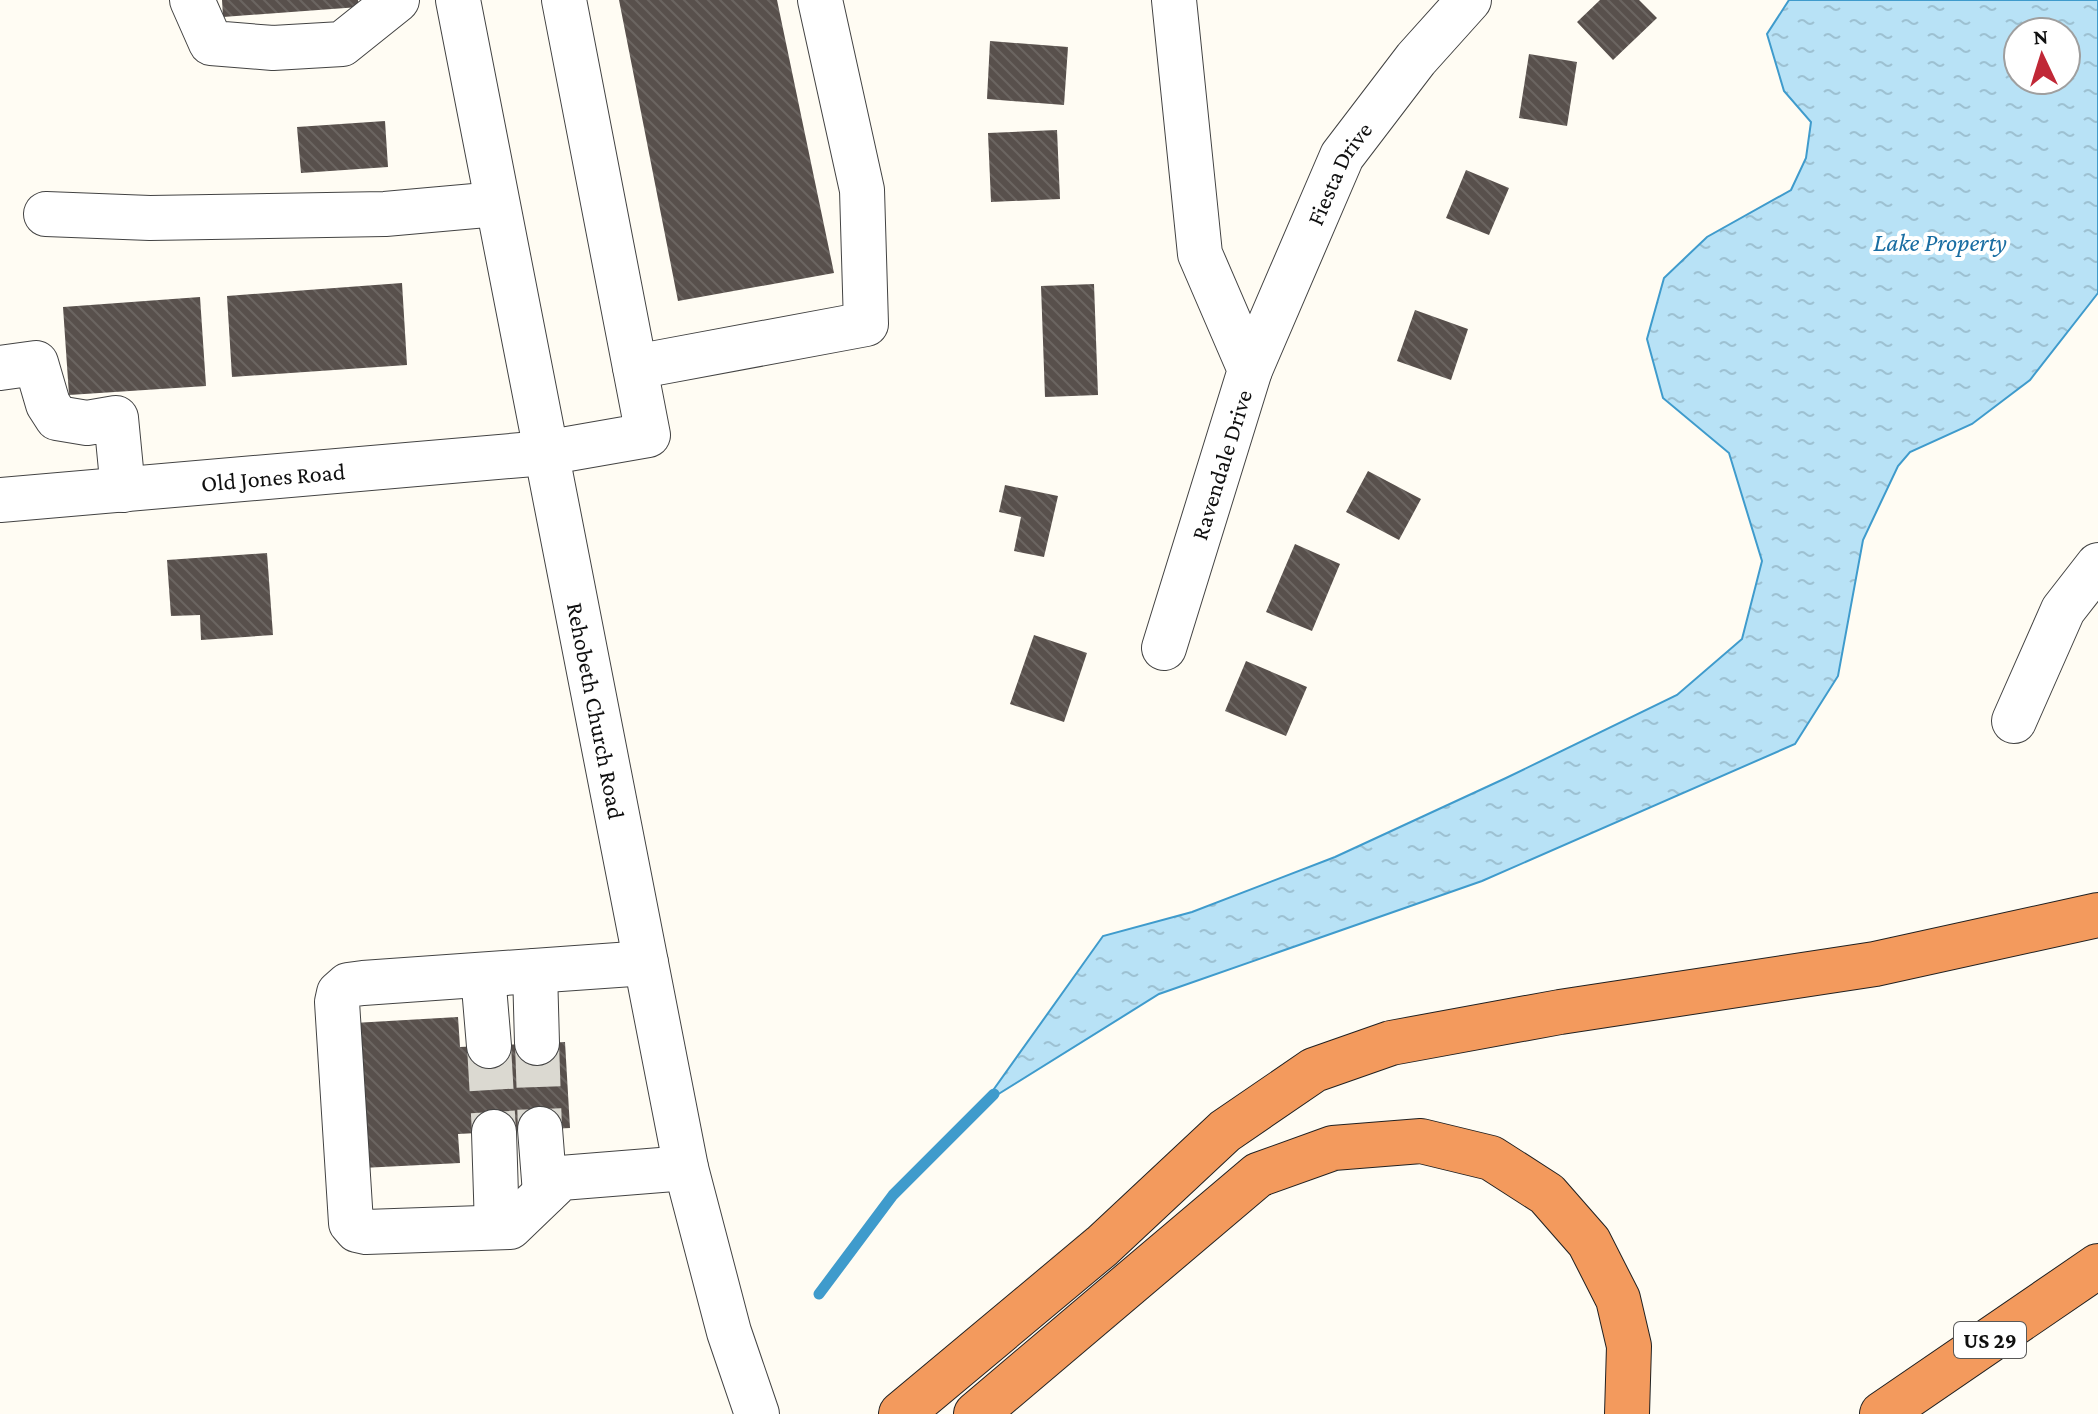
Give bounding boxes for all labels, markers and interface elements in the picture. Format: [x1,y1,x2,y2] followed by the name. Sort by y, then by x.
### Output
[2002,16,2082,96] north arrow
[2032,24,2049,50] text: N
[1300,116,1377,229] street label: Fiesta Drive
[1873,228,2007,257] water label: Lake Property
[1185,386,1257,543] street label: Ravendale Drive
[200,457,347,496] street label: Old Jones Road
[562,600,631,822] street label: Rehobeth Church Road
[1954,1322,2026,1358] road number: US 29

